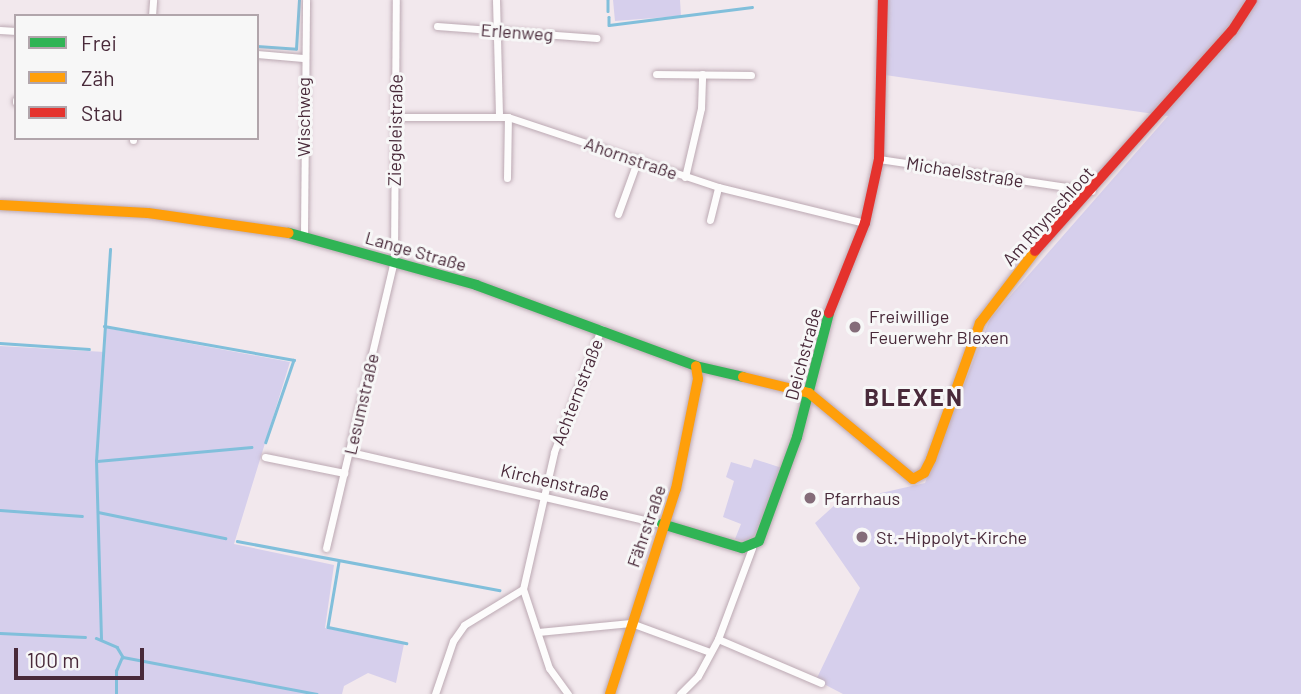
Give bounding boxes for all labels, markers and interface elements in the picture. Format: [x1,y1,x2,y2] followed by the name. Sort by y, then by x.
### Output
[14,14,259,140] legend
[480,19,554,45] street label: Erlenweg
[81,30,117,55] text: Frei
[81,65,115,90] text: Zäh
[383,74,407,186] street label: Ziegeleistraße
[292,77,314,157] street label: Wischweg
[81,100,123,125] text: Stau
[582,132,680,184] street label: Ahornstraße
[905,152,1025,192] street label: Michaelsstraße
[998,162,1098,270] street label: Am Rhynschloot
[363,226,469,276] street label: Lange Straße
[780,305,826,403] street label: Deichstraße
[869,306,1009,348] place label: Freiwillige Feuerwehr Blexen
[847,319,863,335] marker: Freiwillige Feuerwehr Blexen
[547,336,607,448] street label: Achternstraße
[339,351,383,457] street label: Lesumstraße
[865,383,963,411] district label: BLEXEN
[499,459,611,505] street label: Kirchenstraße
[622,482,670,570] street label: Fährstraße
[824,487,900,509] place label: Pfarrhaus
[802,490,818,506] marker: Pfarrhaus
[876,526,1027,548] place label: St.-Hippolyt-Kirche
[854,529,870,545] marker: St.-Hippolyt-Kirche
[18,634,147,678] scale bar
[27,647,80,672] text: 100 m

